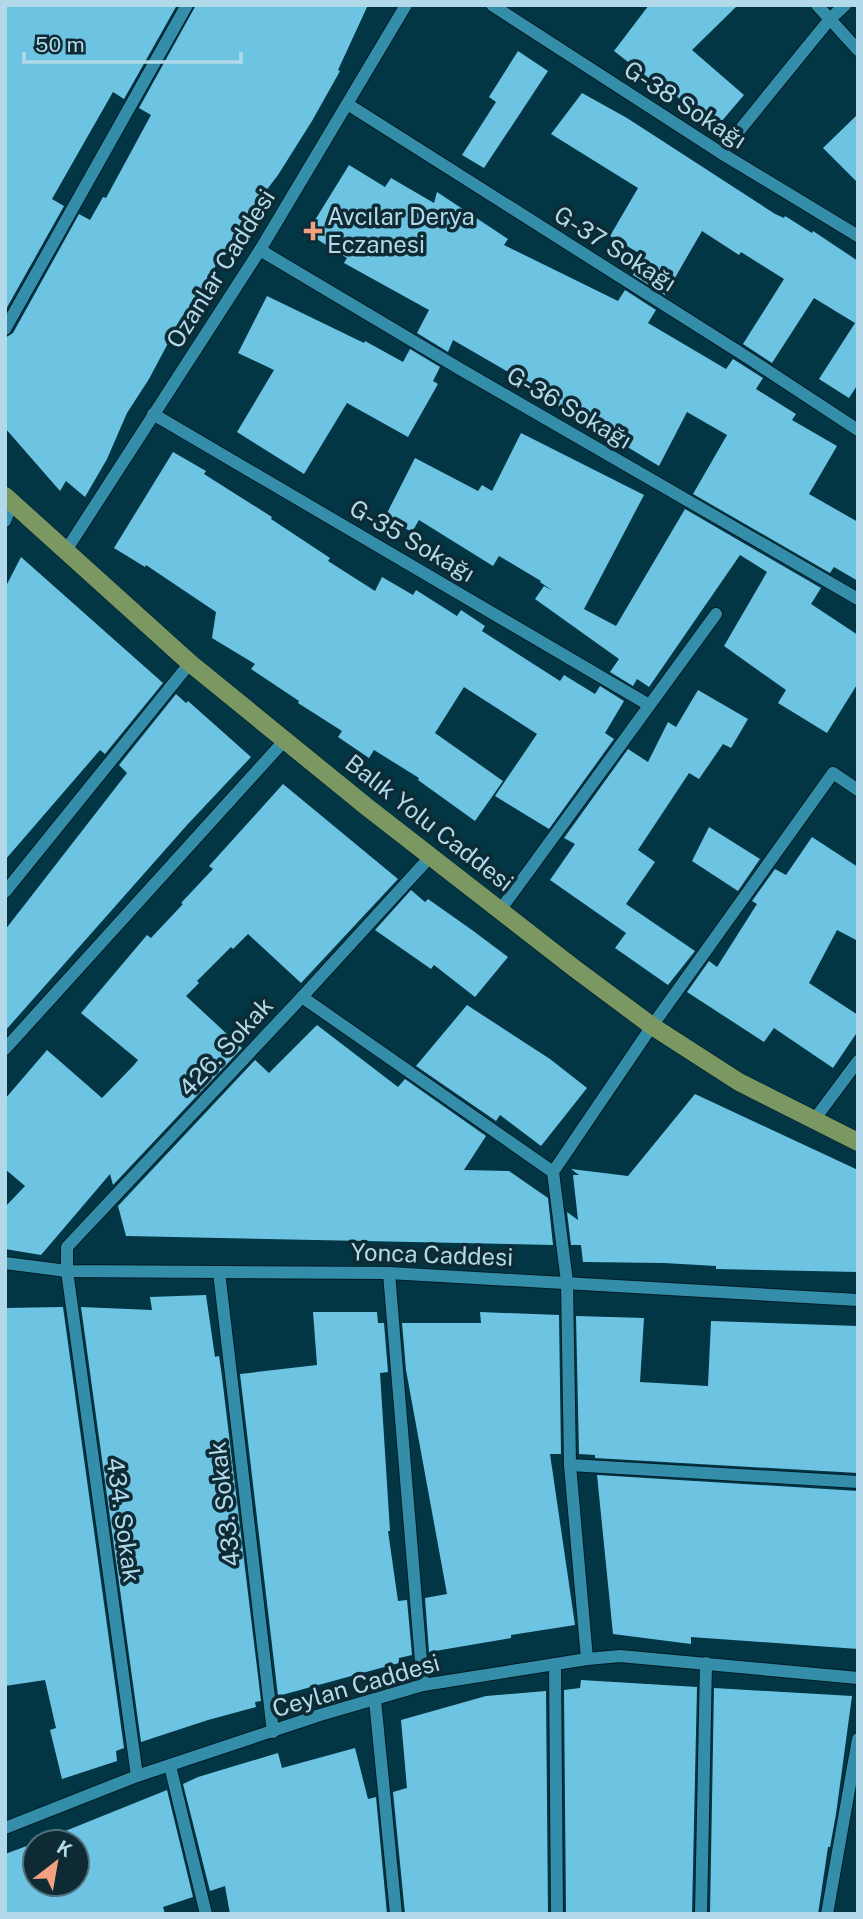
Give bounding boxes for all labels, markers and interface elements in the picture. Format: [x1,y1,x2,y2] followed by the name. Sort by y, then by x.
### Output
[24,21,242,65] scale bar
[35,32,85,57] text: 50 m
[619,54,752,154] street label: G-38 Sokağı
[160,184,280,353] street label: Ozanlar Caddesi
[549,200,682,297] street label: G-37 Sokağı
[327,202,475,258] place label: Avcılar Derya Eczanesi
[305,223,321,239] marker: Avcılar Derya Eczanesi
[502,360,637,454] street label: G-36 Sokağı
[345,493,480,587] street label: G-35 Sokağı
[340,748,519,896] street label: Balık Yolu Caddesi
[172,991,278,1102] street label: 426. Sokak
[350,1237,514,1271] street label: Yonca Caddesi
[202,1440,246,1568] street label: 433. Sokak
[101,1456,147,1584] street label: 434. Sokak
[269,1648,443,1722] street label: Ceylan Caddesi
[21,1828,91,1898] north arrow
[53,1835,77,1862] text: K

